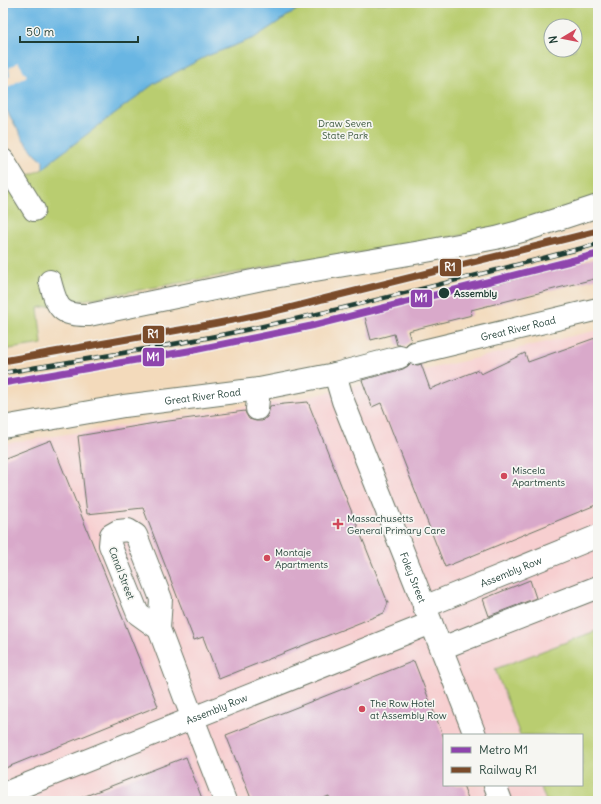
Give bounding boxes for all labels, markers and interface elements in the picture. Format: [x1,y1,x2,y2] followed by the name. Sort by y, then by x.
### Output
[20,18,138,44] scale bar
[543,18,583,58] north arrow
[26,24,55,39] text: 50 m
[546,35,561,45] text: N
[318,117,372,142] park label: Draw Seven State Park
[439,258,462,277] line badge: R1
[444,260,456,274] text: R1
[437,286,451,300] marker: Assembly
[454,287,497,300] place label: Assembly
[410,289,433,308] line badge: M1
[414,291,428,305] text: M1
[479,313,557,344] street label: Great River Road
[142,325,165,344] line badge: R1
[147,327,159,341] text: R1
[142,347,165,367] line badge: M1
[146,350,160,364] text: M1
[164,385,242,408] street label: Great River Road
[512,464,566,489] place label: Miscela Apartments
[499,471,509,481] marker: Miscela Apartments
[347,512,445,537] place label: Massachusetts General Primary Care
[332,518,344,530] marker: Massachusetts General Primary Care
[106,545,138,602] street label: Canal Street
[275,546,329,571] place label: Montaje Apartments
[397,550,429,605] street label: Foley Street
[262,553,272,563] marker: Montaje Apartments
[479,554,544,590] street label: Assembly Row
[184,691,250,727] street label: Assembly Row
[370,697,447,722] place label: The Row Hotel at Assembly Row
[357,704,367,714] marker: The Row Hotel at Assembly Row
[443,734,583,786] legend
[479,742,528,757] text: Metro M1
[479,762,537,777] text: Railway R1

